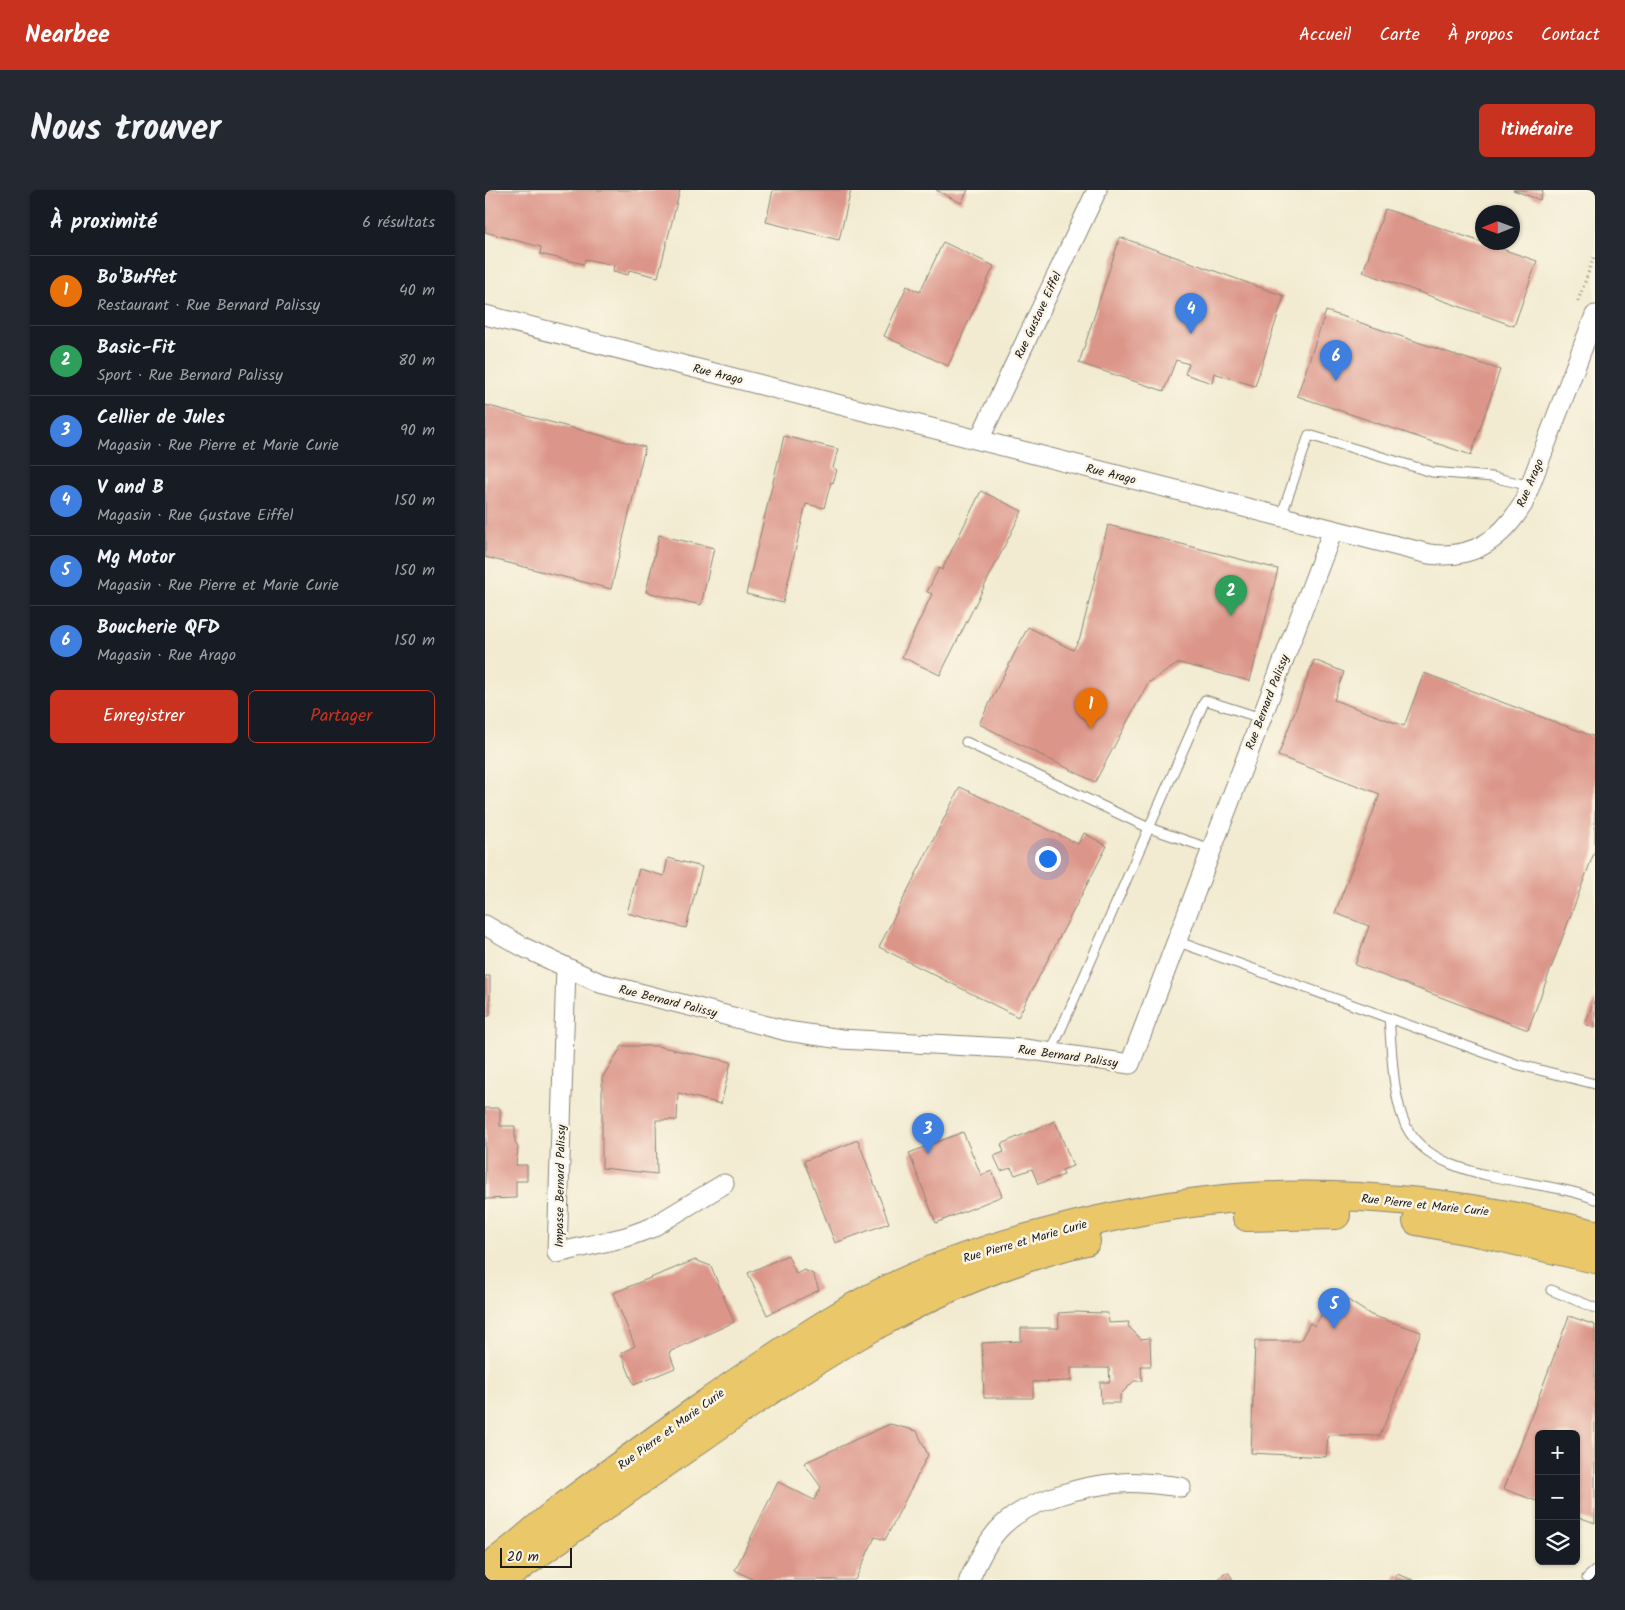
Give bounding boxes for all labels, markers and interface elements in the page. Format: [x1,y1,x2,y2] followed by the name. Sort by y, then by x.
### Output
[25,16,110,55] text: Nearbee
[1299,21,1352,50] text: Accueil
[1380,21,1420,50] text: Carte
[1448,21,1513,50] text: À propos
[1541,21,1600,50] text: Contact
[30,102,221,158] text: Nous trouver
[1479,104,1595,157] button: Itinéraire
[1475,205,1520,250] north arrow
[50,206,157,239] text: À proximité
[362,210,435,235] text: 6 résultats
[97,263,177,293] text: Bo'Buffet
[1010,269,1067,362] street label: Rue Gustave Eiffel
[64,278,68,303] text: 1
[399,278,435,303] text: 40 m
[97,293,320,318] text: Restaurant · Rue Bernard Palissy
[1175,293,1207,334] pin: 4
[97,333,176,363] text: Basic-Fit
[1320,340,1352,381] pin: 6
[61,348,71,373] text: 2
[398,348,435,373] text: 80 m
[691,359,745,390] street label: Rue Arago
[97,363,283,388] text: Sport · Rue Bernard Palissy
[97,403,225,433] text: Cellier de Jules
[62,418,70,443] text: 3
[400,418,435,443] text: 90 m
[97,433,339,458] text: Magasin · Rue Pierre et Marie Curie
[1512,456,1549,510] street label: Rue Arago
[1084,459,1138,490] street label: Rue Arago
[97,473,164,503] text: V and B
[62,488,70,513] text: 4
[394,488,435,513] text: 150 m
[97,503,293,528] text: Magasin · Rue Gustave Eiffel
[97,543,175,573] text: Mg Motor
[62,558,70,583] text: 5
[394,558,435,583] text: 150 m
[97,573,339,598] text: Magasin · Rue Pierre et Marie Curie
[1215,575,1247,616] pin: 2
[97,613,220,643] text: Boucherie QFD
[62,628,70,653] text: 6
[394,628,435,653] text: 150 m
[97,643,236,668] text: Magasin · Rue Arago
[1241,651,1294,753] street label: Rue Bernard Palissy
[1075,688,1107,729] pin: 1
[50,690,238,743] button: Enregistrer
[248,690,435,743] button: Partager
[1035,846,1061,872] your location
[617,980,719,1023] street label: Rue Bernard Palissy
[1017,1040,1119,1073] street label: Rue Bernard Palissy
[912,1113,944,1154] pin: 3
[550,1124,571,1248] street label: Impasse Bernard Palissy
[1360,1189,1490,1222] street label: Rue Pierre et Marie Curie
[961,1215,1090,1268] street label: Rue Pierre et Marie Curie
[1318,1288,1350,1329] pin: 5
[614,1384,729,1475] street label: Rue Pierre et Marie Curie
[1535,1430,1580,1565] map controls
[1535,1430,1580,1475] button: +
[1535,1475,1580,1520] button: −
[1535,1520,1580,1565] button: layers
[500,1545,573,1568] scale bar
[507,1546,539,1568] text: 20 m

